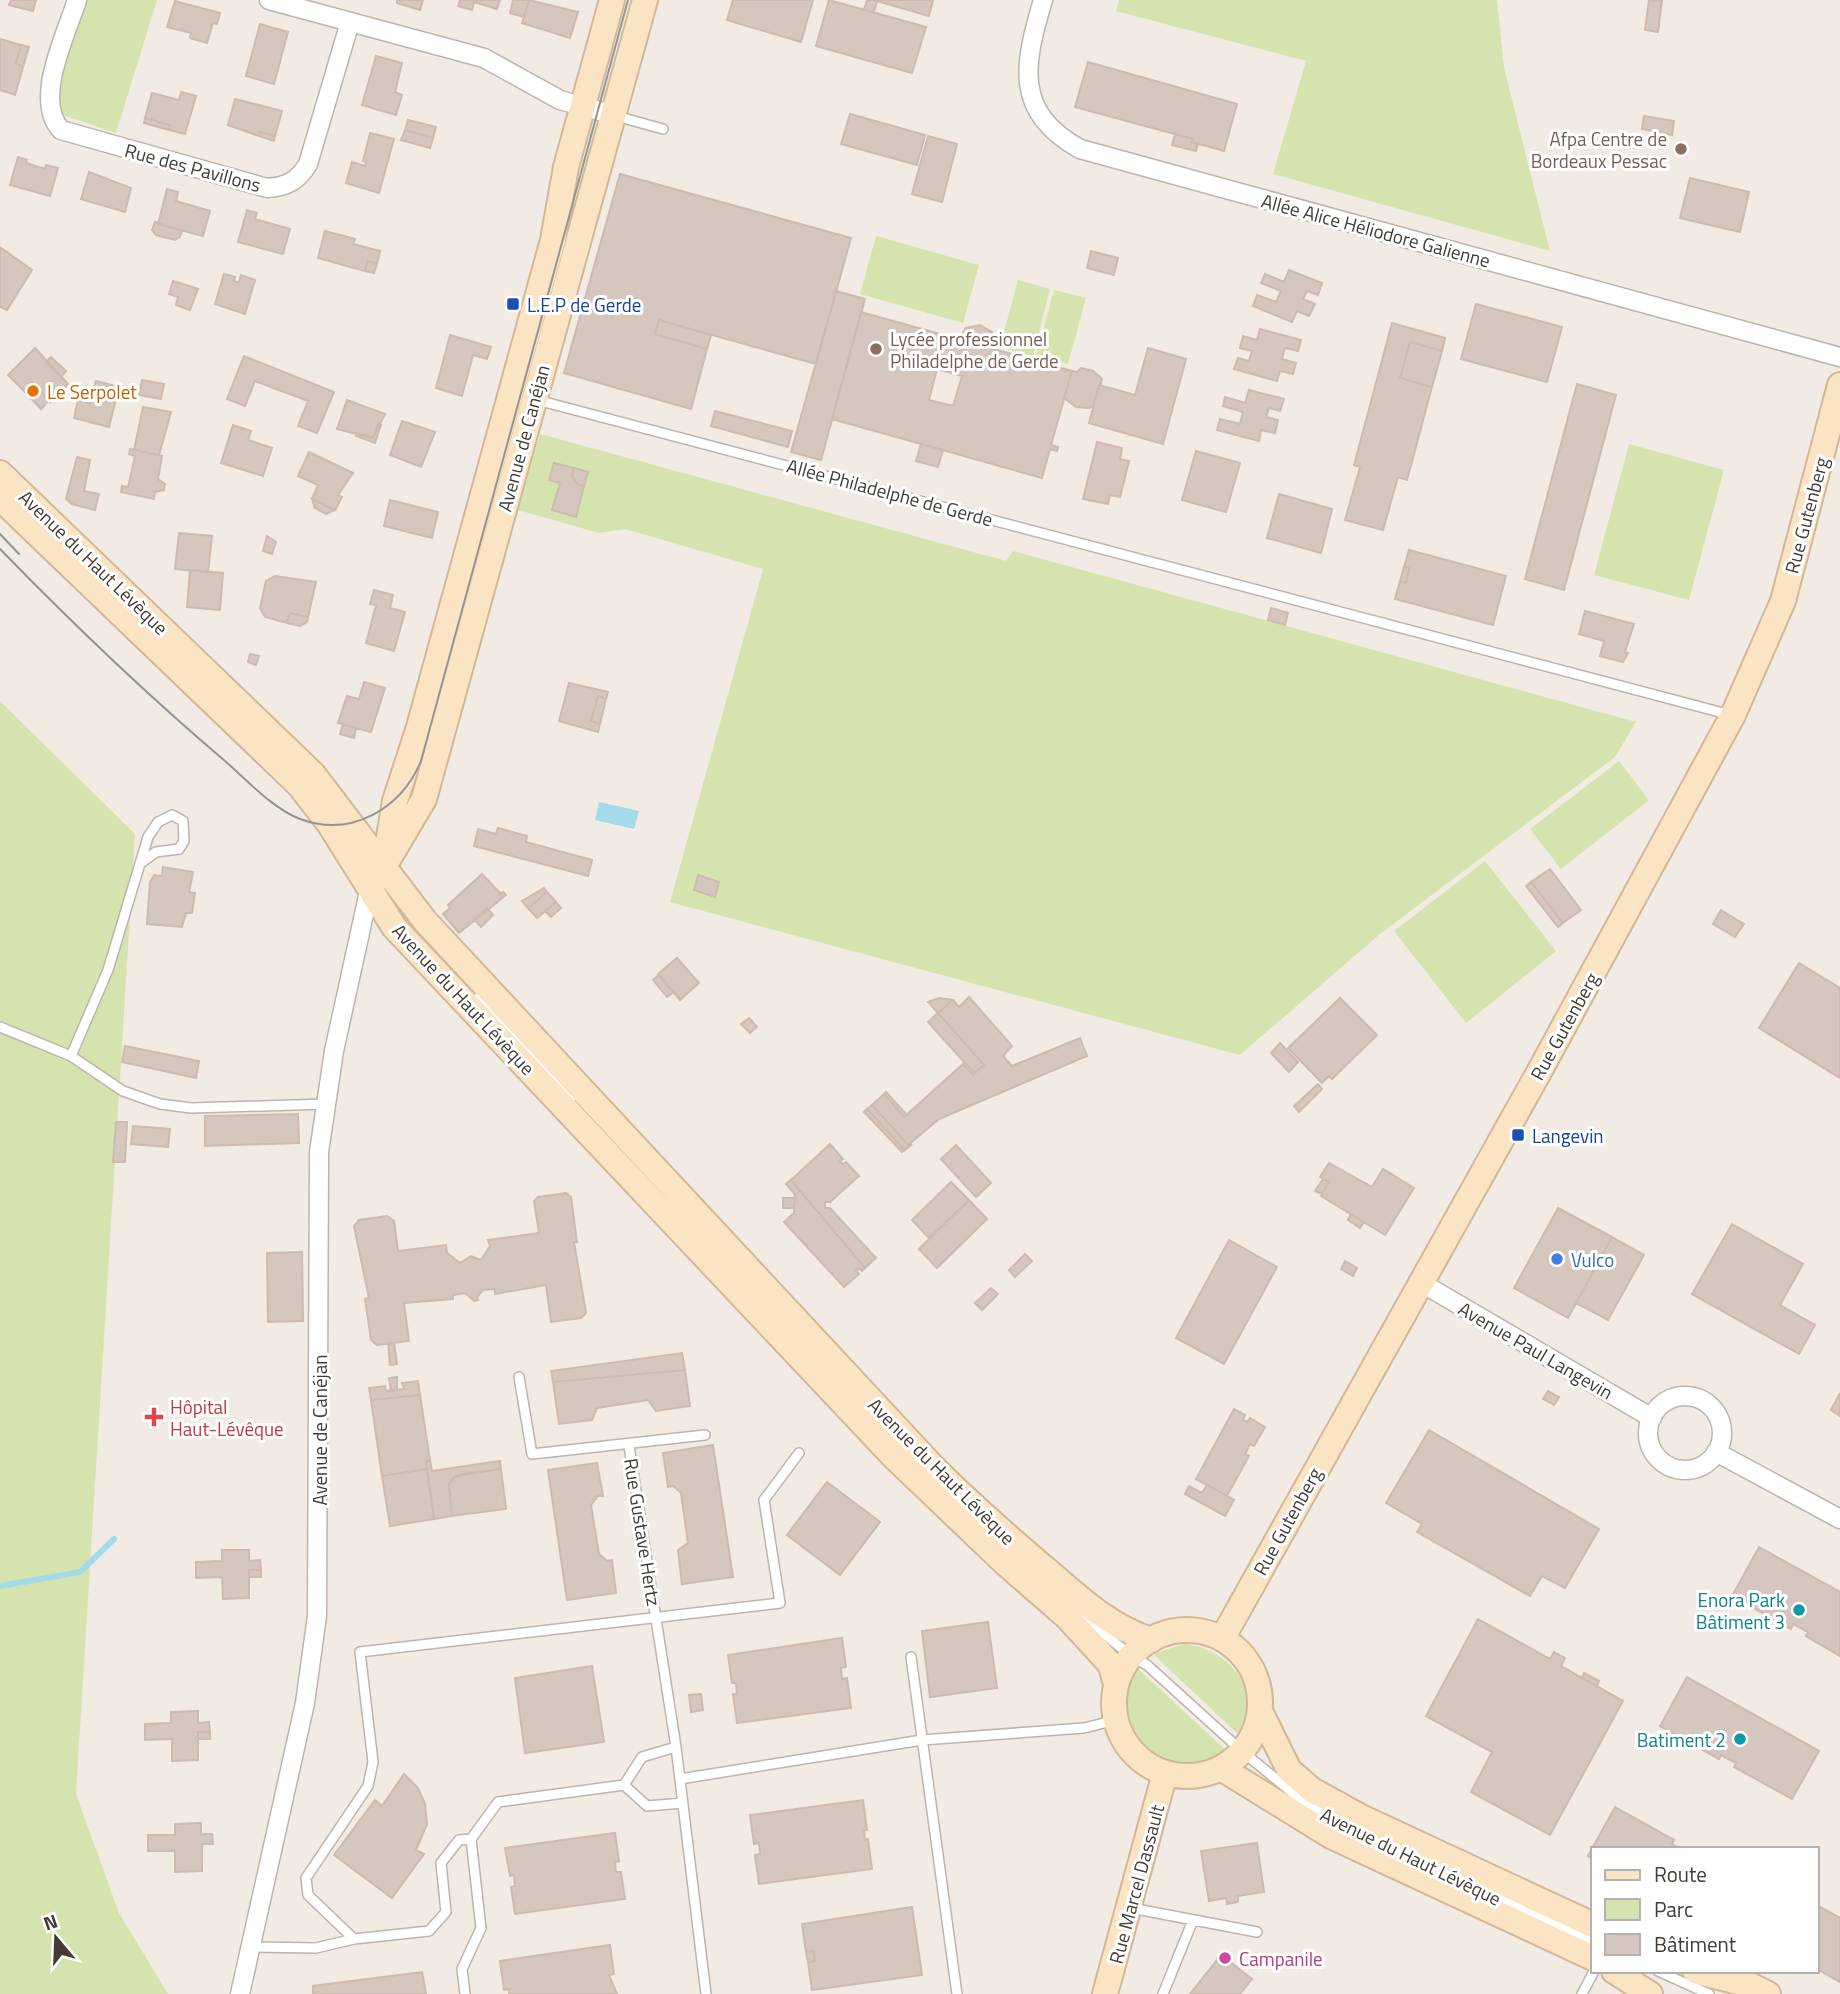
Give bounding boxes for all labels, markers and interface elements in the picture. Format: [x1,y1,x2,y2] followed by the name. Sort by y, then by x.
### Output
[1531,124,1667,175] place label: Afpa Centre de Bordeaux Pessac
[122,135,264,199] street label: Rue des Pavillons
[1673,141,1689,157] marker: Afpa Centre de Bordeaux Pessac
[1258,185,1494,275] street label: Allée Alice Héliodore Galienne
[527,290,641,319] place label: L.E.P de Gerde
[505,296,521,312] marker: L.E.P de Gerde
[890,324,1059,375] place label: Lycée professionnel Philadelphe de Gerde
[868,341,884,357] marker: Lycée professionnel Philadelphe de Gerde
[489,361,557,515] street label: Avenue de Canéjan
[47,377,137,406] place label: Le Serpolet
[25,383,41,399] marker: Le Serpolet
[784,451,996,533] street label: Allée Philadelphe de Gerde
[1777,453,1836,577] street label: Rue Gutenberg
[13,483,175,641] street label: Avenue du Haut Lévèque
[386,917,542,1081] street label: Avenue du Haut Lévèque
[1522,966,1606,1085] street label: Rue Gutenberg
[1532,1121,1604,1150] place label: Langevin
[1510,1127,1526,1143] marker: Langevin
[1571,1245,1614,1274] place label: Vulco
[1549,1251,1565,1267] marker: Vulco
[1453,1294,1619,1406] street label: Avenue Paul Langevin
[305,1355,334,1505] street label: Avenue de Canéjan
[862,1391,1022,1551] street label: Avenue du Haut Lévèque
[170,1392,284,1443] place label: Hôpital Haut-Lévêque
[144,1407,164,1427] marker: Hôpital Haut-Lévêque
[617,1456,669,1608] street label: Rue Gustave Hertz
[1245,1461,1329,1580] street label: Rue Gutenberg
[1696,1585,1785,1636] place label: Enora Park Bâtiment 3
[1791,1602,1807,1618] marker: Enora Park Bâtiment 3
[1637,1725,1726,1754] place label: Batiment 2
[1732,1731,1748,1747] marker: Batiment 2
[1316,1800,1506,1912] street label: Avenue du Haut Lévèque
[1101,1801,1171,1967] street label: Rue Marcel Dassault
[1591,1847,1819,1973] legend
[1654,1858,1707,1890] text: Route
[1654,1893,1693,1925] text: Parc
[21,1903,91,1973] north arrow
[39,1906,61,1937] text: N
[1654,1928,1737,1960] text: Bâtiment
[1239,1944,1323,1973] place label: Campanile
[1217,1950,1233,1966] marker: Campanile

